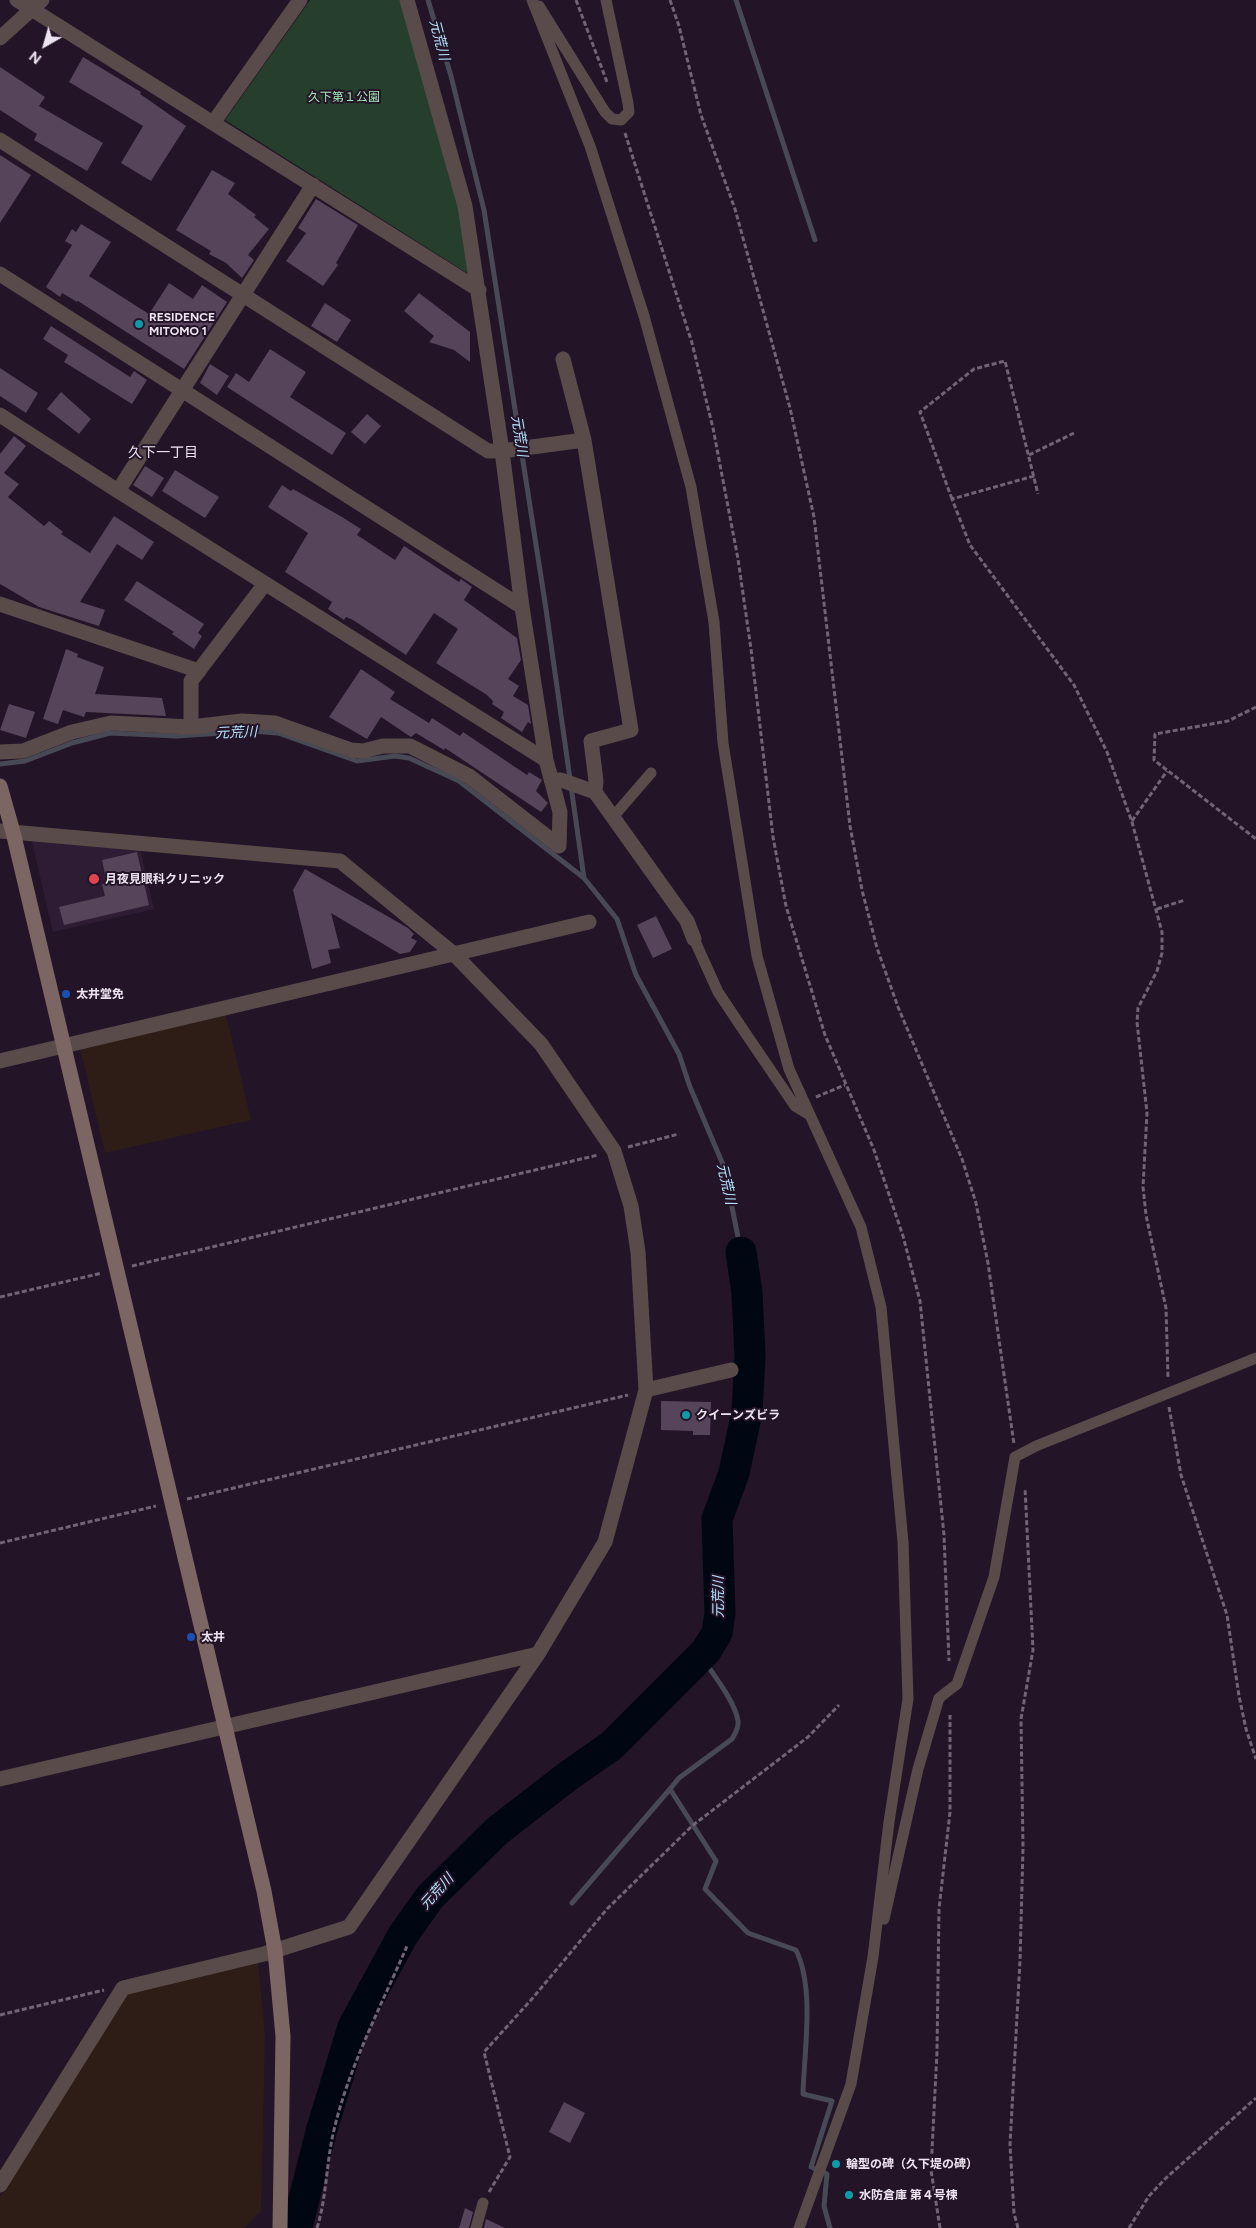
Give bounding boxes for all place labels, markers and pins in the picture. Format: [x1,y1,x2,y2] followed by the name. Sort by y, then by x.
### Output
[149,310,215,338] place label: RESIDENCE MITOMO 1
[133,318,145,330] marker: RESIDENCE MITOMO 1
[87,872,101,886] marker: 月夜見眼科クリニック
[105,872,225,886] place label: 月夜見眼科クリニック
[76,987,124,1001] place label: 太井堂免
[60,988,72,1000] marker: 太井堂免
[696,1408,780,1422] place label: クイーンズビラ
[680,1409,692,1421] marker: クイーンズビラ
[201,1630,225,1644] place label: 太井
[185,1631,197,1643] marker: 太井
[846,2157,978,2171] place label: 輪型の碑（久下堤の碑）
[830,2158,842,2170] marker: 輪型の碑（久下堤の碑）
[859,2188,958,2202] place label: 水防倉庫 第４号楝
[843,2189,855,2201] marker: 水防倉庫 第４号楝

